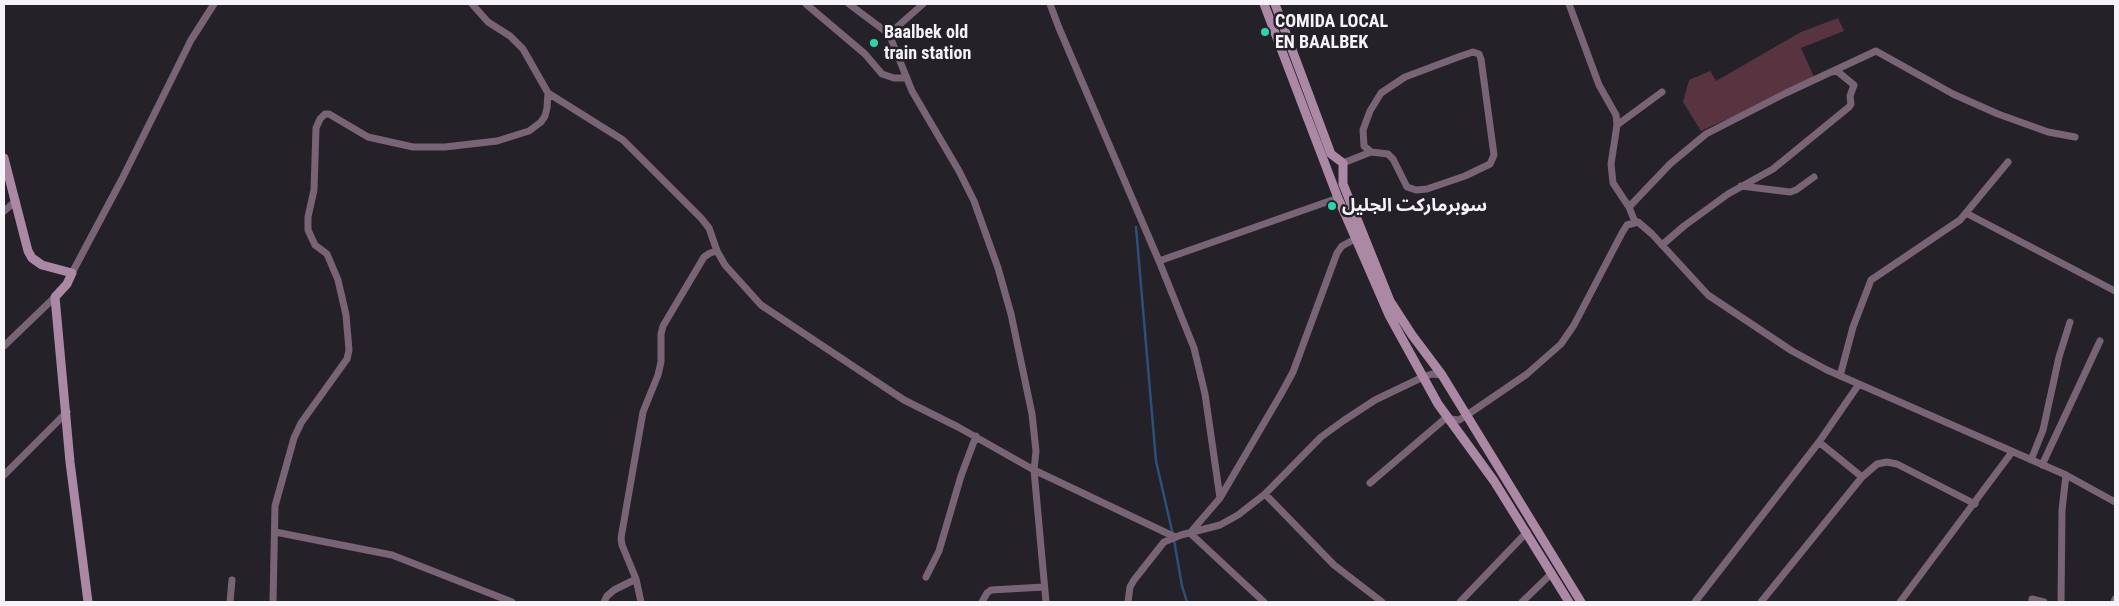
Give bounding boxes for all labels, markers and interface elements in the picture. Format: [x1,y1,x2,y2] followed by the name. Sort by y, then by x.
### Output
[1275,11,1388,54] place label: COMIDA LOCAL EN BAALBEK
[884,22,971,64] place label: Baalbek old train station
[1259,26,1271,38] marker: COMIDA LOCAL EN BAALBEK
[868,37,880,49] marker: Baalbek old train station
[1342,195,1487,217] place label: سوبرماركت الجليل
[1326,200,1338,212] marker: سوبرماركت الجليل

